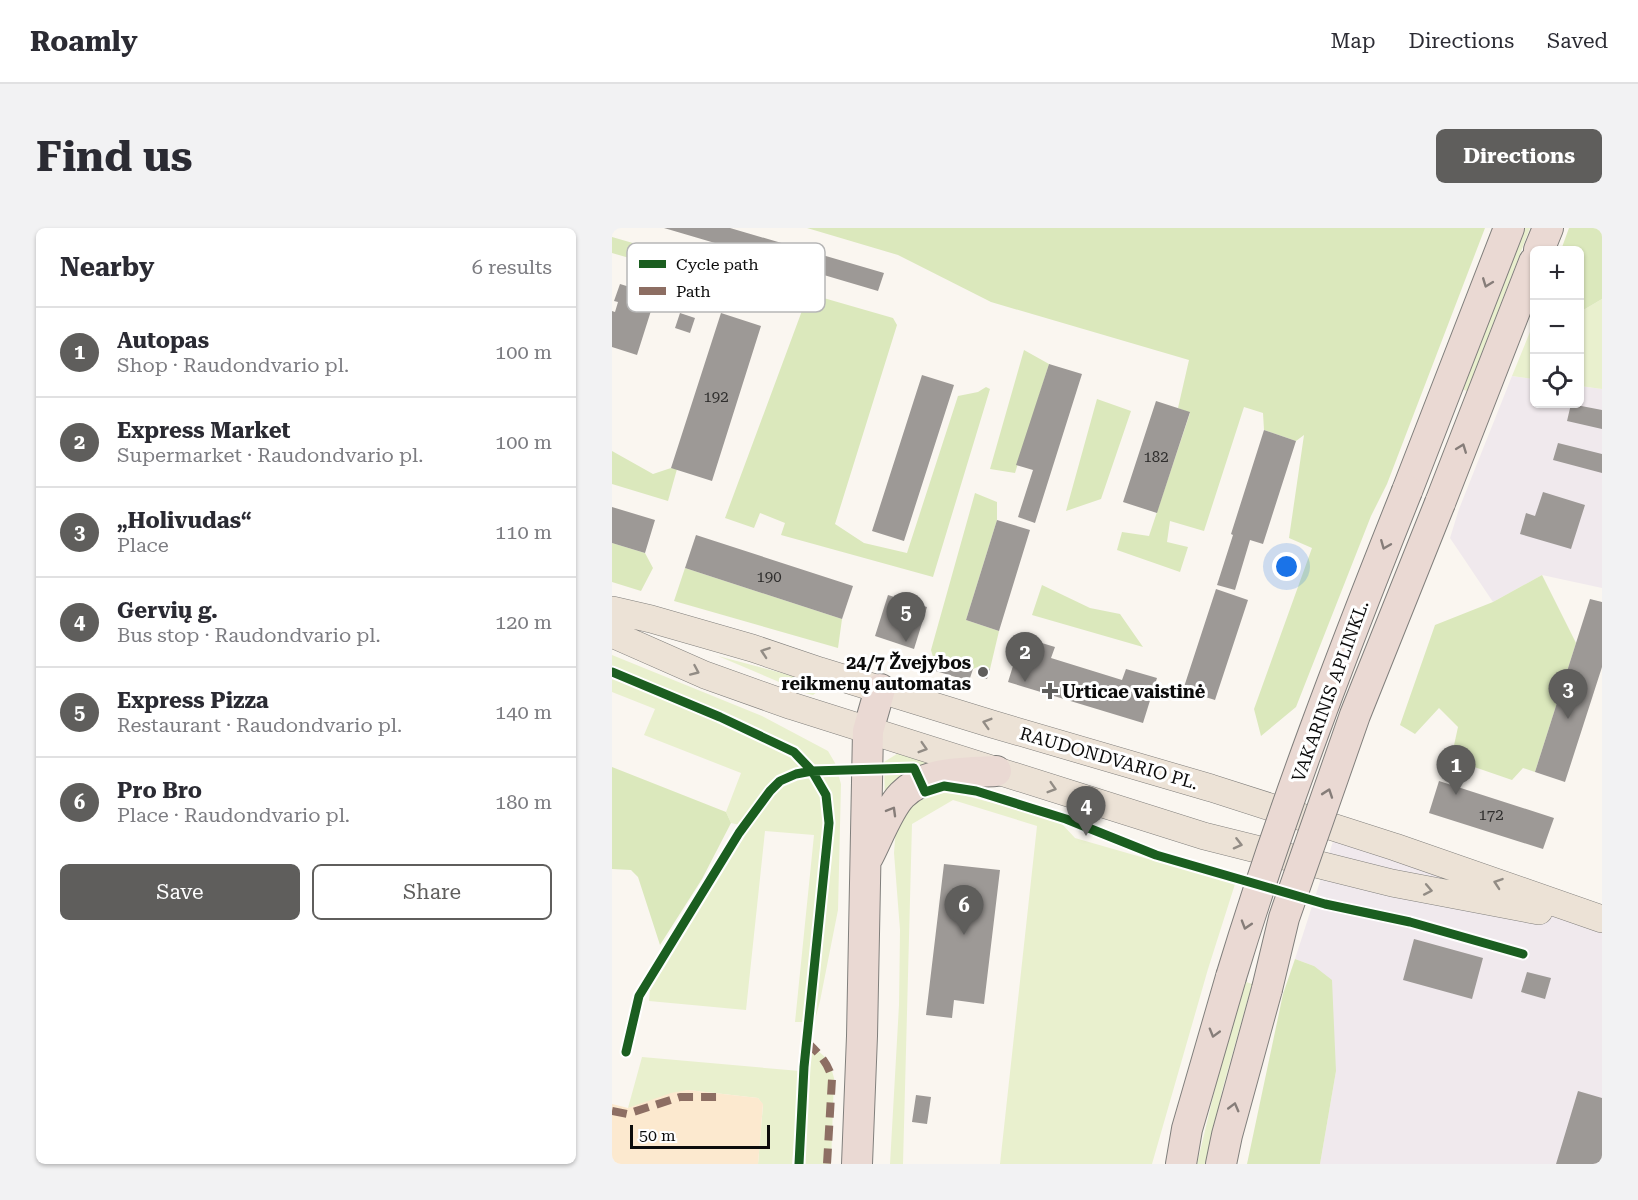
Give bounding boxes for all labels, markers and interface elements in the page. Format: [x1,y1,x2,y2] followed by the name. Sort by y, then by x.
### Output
[30,25,138,58] text: Roamly
[1331,29,1375,53] text: Map
[1408,29,1514,53] text: Directions
[1547,29,1608,53] text: Saved
[1436,129,1602,183] button: Directions
[36,132,193,181] text: Find us
[627,243,825,312] legend
[1530,246,1584,408] map controls
[1530,246,1584,300] button: +
[60,252,154,282] text: Nearby
[472,255,552,279] text: 6 results
[676,255,759,274] text: Cycle path
[1482,277,1495,287] one-way arrow
[676,282,711,301] text: Path
[1530,300,1584,354] button: −
[117,328,209,353] text: Autopas
[74,340,85,364] text: 1
[495,340,552,364] text: 100 m
[117,353,349,377] text: Shop · Raudondvario pl.
[1530,354,1584,408] button: locate
[703,388,729,406] house number: 192
[117,418,291,443] text: Express Market
[74,430,85,454] text: 2
[495,430,552,454] text: 100 m
[117,443,423,467] text: Supermarket · Raudondvario pl.
[1455,443,1467,454] one-way arrow
[1143,448,1169,466] house number: 182
[117,508,251,533] text: „Holivudas“
[74,520,85,544] text: 3
[495,520,552,544] text: 110 m
[117,533,169,557] text: Place
[1380,539,1392,550] one-way arrow
[1272,552,1301,581] your location
[756,568,782,586] house number: 190
[886,592,926,642] pin: 5
[1287,597,1373,785] street label: VAKARINIS APLINKL.
[117,598,218,623] text: Gervių g.
[74,610,85,634] text: 4
[495,610,552,634] text: 120 m
[117,623,381,647] text: Bus stop · Raudondvario pl.
[1006,632,1044,682] pin: 2
[760,647,771,660] one-way arrow
[781,651,971,694] place label: 24/7 Žvejybos reikmenų automatas
[689,663,700,675] one-way arrow
[976,665,990,679] marker: 24/7 Žvejybos reikmenų automatas
[1548,670,1588,719] pin: 3
[1062,681,1206,702] place label: Urticae vaistinė
[1043,684,1057,698] marker: Urticae vaistinė
[117,688,269,713] text: Express Pizza
[74,700,85,724] text: 5
[495,700,552,724] text: 140 m
[117,713,402,737] text: Restaurant · Raudondvario pl.
[982,717,993,730] one-way arrow
[1017,722,1201,794] street label: RAUDONDVARIO PL.
[917,741,928,754] one-way arrow
[1436,746,1476,795] pin: 1
[117,778,202,803] text: Pro Bro
[1046,781,1057,793] one-way arrow
[1066,786,1106,836] pin: 4
[1320,788,1333,799] one-way arrow
[74,790,85,814] text: 6
[495,790,552,814] text: 180 m
[117,803,350,827] text: Place · Raudondvario pl.
[885,806,897,817] one-way arrow
[1478,806,1504,824] house number: 172
[1233,837,1243,850] one-way arrow
[60,864,300,920] button: Save
[312,864,552,920] button: Share
[1493,877,1504,890] one-way arrow
[1423,883,1433,896] one-way arrow
[944,886,984,935] pin: 6
[1241,920,1253,930] one-way arrow
[1209,1027,1221,1038] one-way arrow
[1227,1102,1240,1112] one-way arrow
[630,1122,770,1150] scale bar
[639,1126,676,1145] text: 50 m

